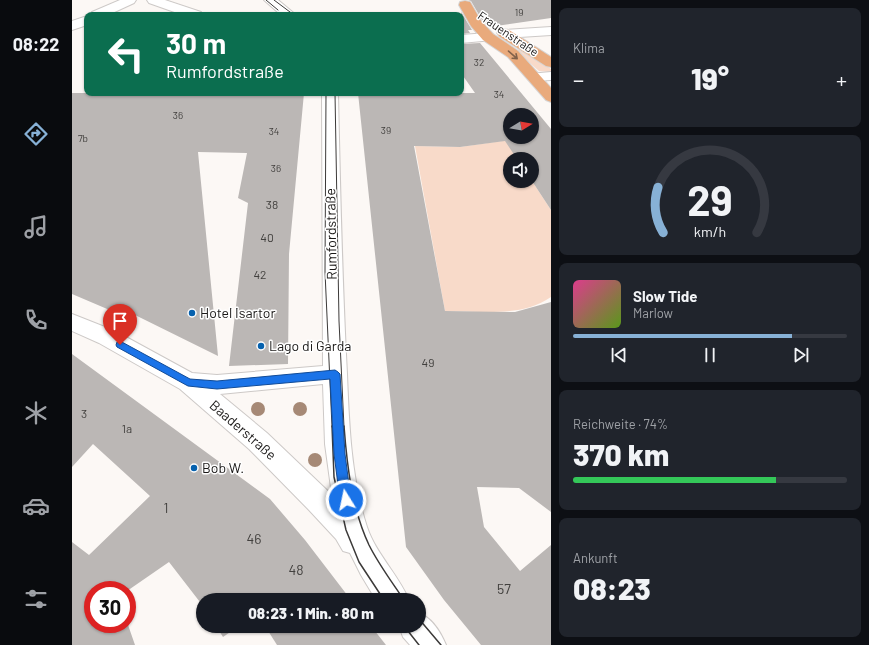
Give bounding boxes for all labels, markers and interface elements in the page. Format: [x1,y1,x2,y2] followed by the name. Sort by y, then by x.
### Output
[515,6,523,18] house number: 19
[476,8,542,59] street label: Frauenstraße
[166,26,226,60] text: 30 m
[100,28,152,80] icon: left
[13,33,59,55] text: 08:22
[573,40,605,56] text: Klima
[508,50,518,60] one-way arrow
[474,56,484,68] house number: 32
[166,60,284,82] text: Rumfordstraße
[691,60,729,96] text: 19°
[573,66,584,92] text: −
[836,66,847,92] text: +
[494,88,504,100] house number: 34
[503,108,539,144] north arrow
[503,108,539,188] map controls
[173,109,183,121] house number: 36
[22,120,50,148] icon: directions
[381,124,391,136] house number: 39
[269,125,279,137] house number: 34
[78,132,88,144] house number: 7b
[503,152,539,188] button: sound
[271,162,281,174] house number: 36
[687,174,733,224] text: 29
[321,188,340,280] street label: Rumfordstraße
[266,197,278,211] house number: 38
[22,213,50,241] icon: music
[694,223,726,240] text: km/h
[260,230,274,244] house number: 40
[253,267,267,281] house number: 42
[633,287,697,305] text: Slow Tide
[103,304,137,345] pin
[200,304,276,321] place label: Hotel Isartor
[633,305,673,321] text: Marlow
[22,306,50,334] icon: phone
[187,308,197,318] marker: Hotel Isartor
[109,310,131,332] icon: arrive
[269,337,352,354] place label: Lago di Garda
[256,341,266,351] marker: Lago di Garda
[608,344,630,366] icon: previous
[699,344,721,366] icon: pause
[790,344,812,366] icon: next
[422,355,434,369] house number: 49
[207,396,280,463] street label: Baaderstraße
[22,399,50,427] icon: climate
[81,406,87,420] house number: 3
[573,416,668,432] text: Reichweite · 74%
[122,421,132,435] house number: 1a
[573,436,669,472] text: 370 km
[202,459,244,476] place label: Bob W.
[189,463,199,473] marker: Bob W.
[325,479,367,521] position arrow
[22,492,50,520] icon: car
[164,499,168,516] house number: 1
[247,530,261,547] house number: 46
[573,550,618,566] text: Ankunft
[288,561,304,578] house number: 48
[573,570,651,606] text: 08:23
[497,580,511,597] house number: 57
[84,581,136,633] speed limit sign: 30
[22,585,50,613] icon: filters
[248,604,374,622] text: 08:23 · 1 Min. · 80 m

